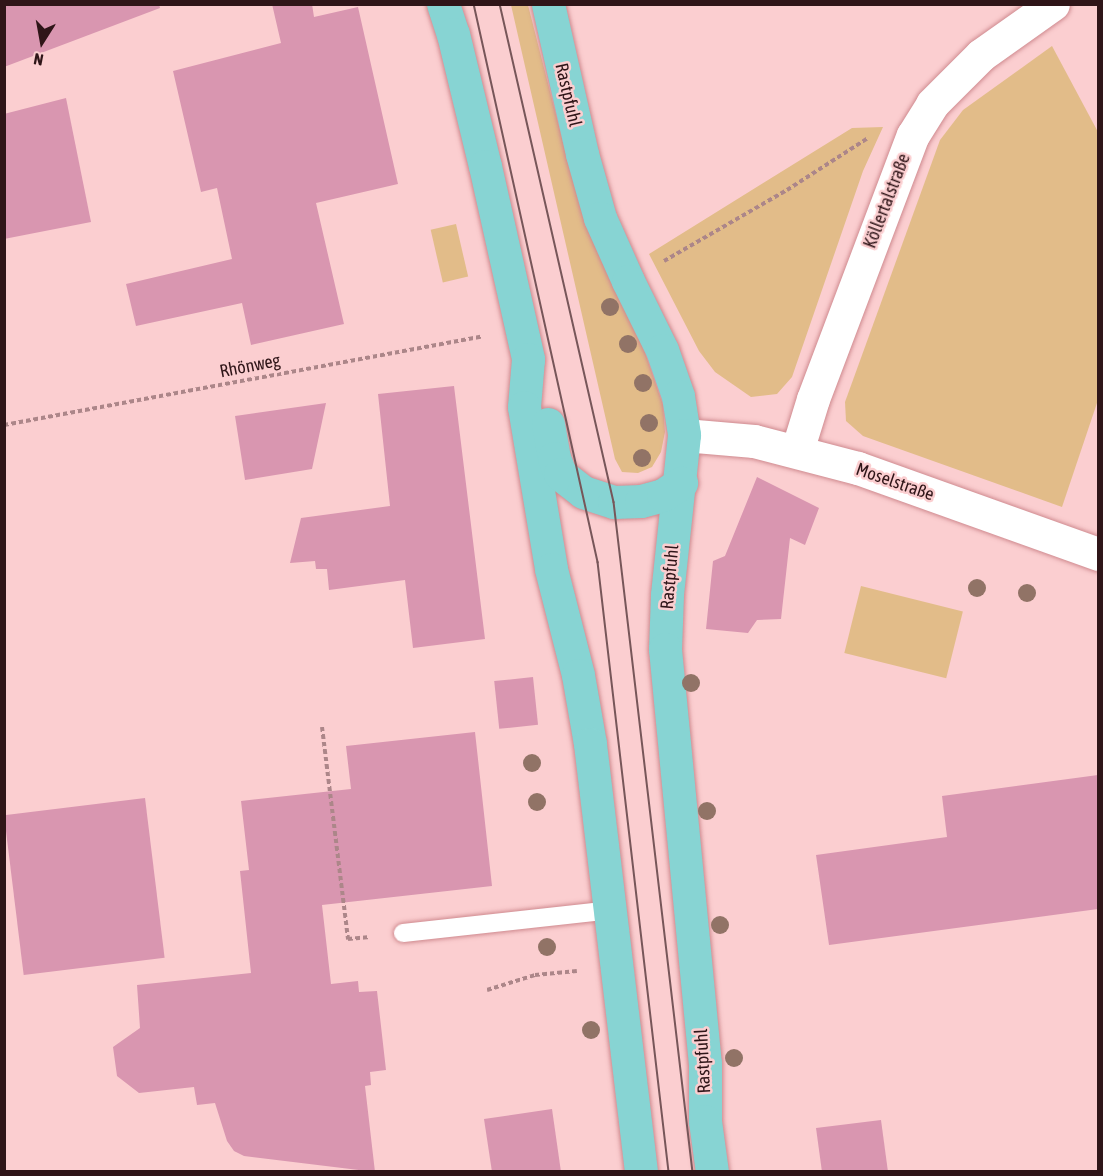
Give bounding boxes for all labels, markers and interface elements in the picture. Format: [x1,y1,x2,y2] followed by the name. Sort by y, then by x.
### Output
[12,12,72,72] north arrow
[32,50,45,69] text: N
[550,61,586,129] street label: Rastpfuhl
[859,151,915,251] street label: Köllertalstraße
[218,350,282,382] street label: Rhönweg
[853,459,937,505] street label: Moselstraße
[656,544,684,610] street label: Rastpfuhl
[691,1028,715,1094] street label: Rastpfuhl

